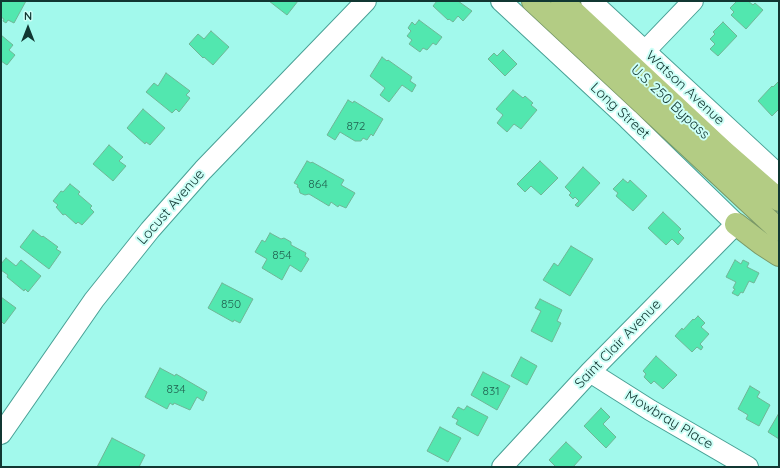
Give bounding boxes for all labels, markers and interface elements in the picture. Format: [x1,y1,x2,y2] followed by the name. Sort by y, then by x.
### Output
[8,8,48,48] north arrow
[24,9,32,23] text: N
[642,47,728,129] street label: Watson Avenue
[627,61,713,143] street label: U.S. 250 Bypass
[587,79,653,143] street label: Long Street
[347,119,365,133] house number: 872
[134,166,208,248] street label: Locust Avenue
[308,177,328,191] house number: 864
[272,248,292,262] house number: 854
[571,296,665,392] street label: Saint Clair Avenue
[221,297,241,311] house number: 850
[166,382,186,396] house number: 834
[482,384,500,398] house number: 831
[622,387,716,453] street label: Mowbray Place

